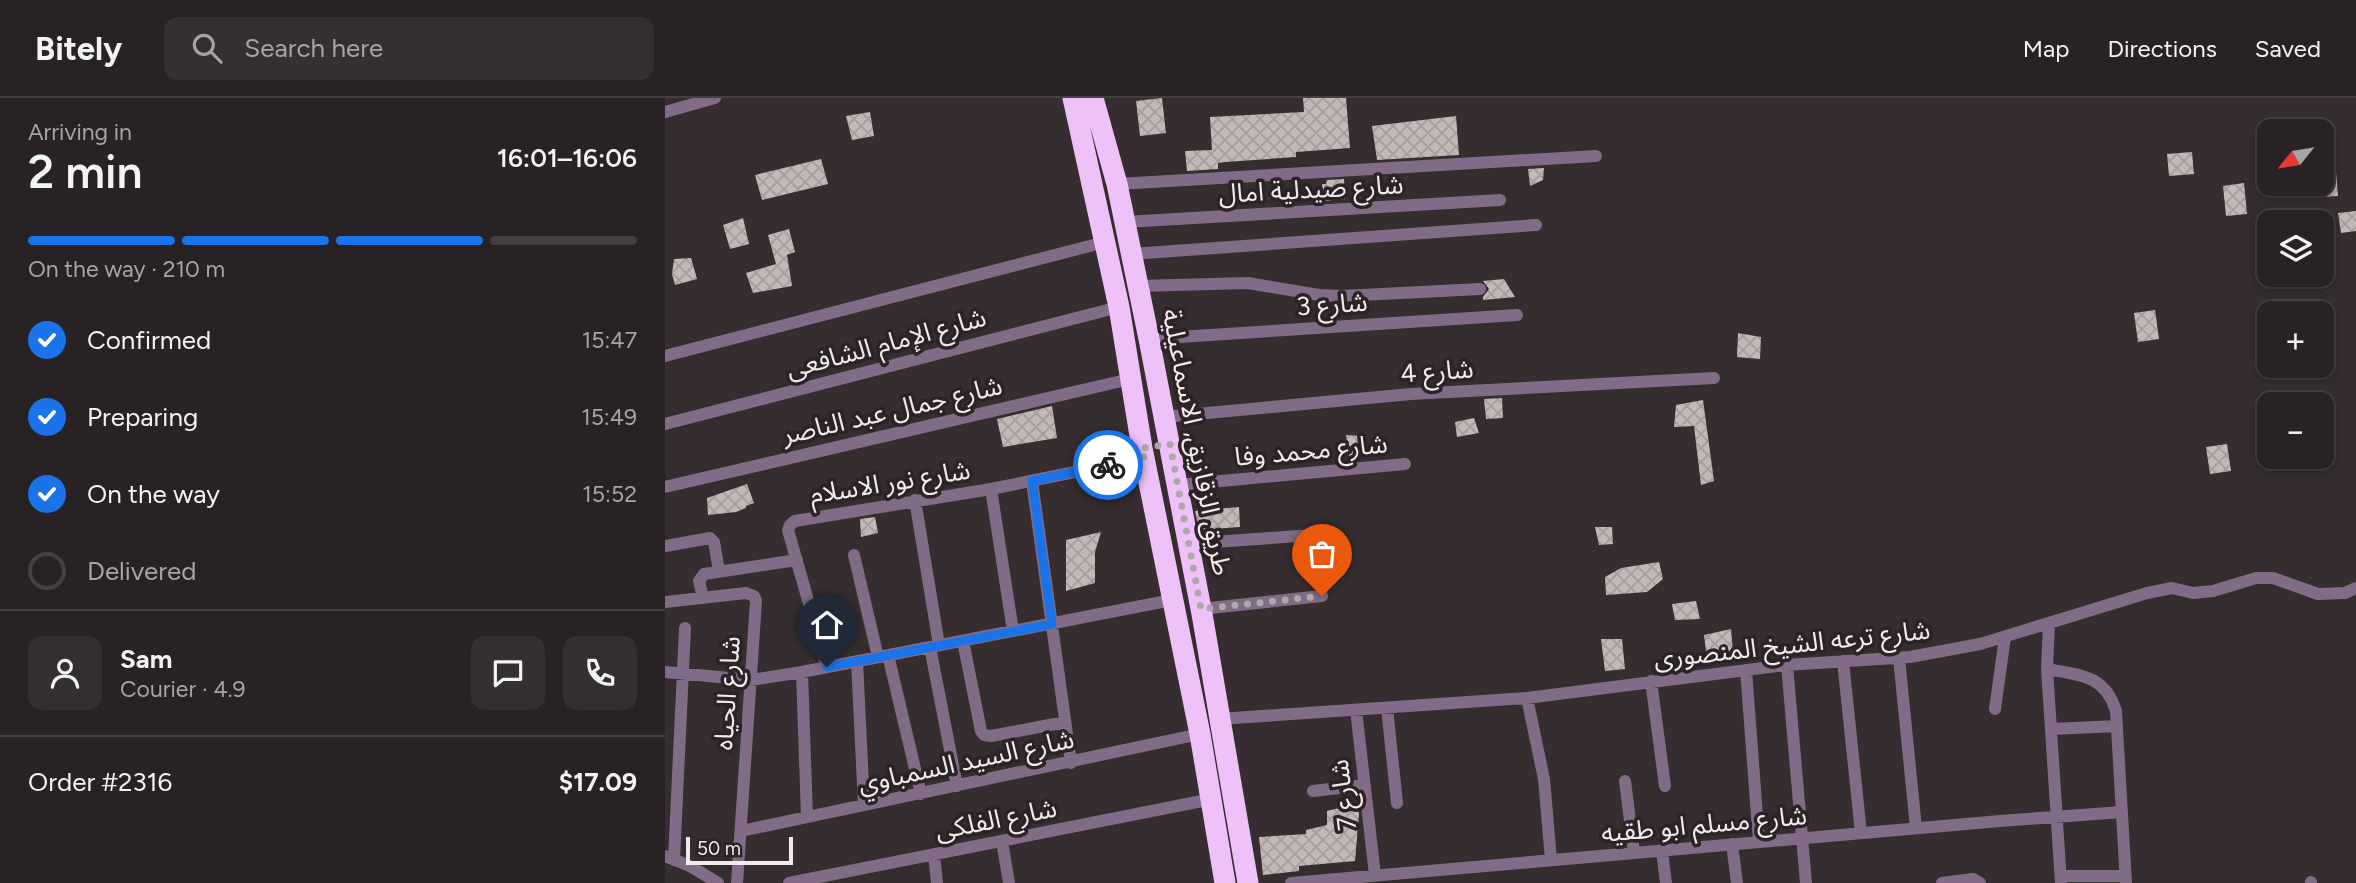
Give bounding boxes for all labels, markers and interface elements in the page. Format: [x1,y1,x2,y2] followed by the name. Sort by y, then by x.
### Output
[164,17,654,80] search box
[35,29,122,68] text: Bitely
[188,29,226,67] icon: search
[244,32,383,64] text: Search here
[2023,34,2069,63] text: Map
[2107,34,2217,63] text: Directions
[2255,34,2321,63] text: Saved
[28,118,132,146] text: Arriving in
[2257,119,2335,196] north arrow
[2257,119,2334,469] map controls
[497,142,637,174] text: 16:01–16:06
[28,144,143,200] text: 2 min
[1218,168,1404,213] street label: شارع صيدلية امال
[2257,210,2334,287] button: layers
[28,255,225,283] text: On the way · 210 m
[1295,286,1369,325] street label: شارع 3
[783,301,990,389] street label: شارع الإمام الشافعى
[2257,301,2334,378] button: +
[1155,306,1239,578] street label: طريق الزقازيق, الاسماعيلية
[28,321,66,359] icon: check
[87,324,211,356] text: Confirmed
[582,326,637,354] text: 15:47
[1399,352,1475,393] street label: شارع 4
[778,369,1006,454] street label: شارع جمال عبد الناصر
[2257,392,2334,469] button: −
[28,398,66,436] icon: check
[87,401,198,433] text: Preparing
[581,403,637,431] text: 15:49
[1233,427,1389,476] street label: شارع محمد وفا
[1073,430,1143,500] courier
[1089,446,1127,484] icon: bike
[807,454,973,514] street label: شارع نور الاسلام
[28,475,66,513] icon: check
[87,478,220,510] text: On the way
[582,480,637,508] text: 15:52
[1292,524,1352,596] pin
[1303,535,1341,573] icon: bag
[87,555,196,587] text: Delivered
[797,595,857,667] pin
[808,606,846,644] icon: home
[1652,614,1932,678] street label: شارع ترعه الشيخ المنصورى
[707,635,750,751] street label: شارع الحياه
[28,636,102,710] button: person
[471,636,545,710] button: chat
[563,636,637,710] button: phone
[120,643,172,675] text: Sam
[120,675,246,703] text: Courier · 4.9
[855,722,1078,803] street label: شارع السيد السمباوي
[1323,757,1366,832] street label: شارع 7
[28,766,172,798] text: Order #2316
[559,766,637,798] text: $17.09
[933,792,1060,849] street label: شارع الفلكى
[1600,799,1809,853] street label: شارع مسلم ابو طقيه
[686,834,793,866] scale bar
[697,837,741,860] text: 50 m

